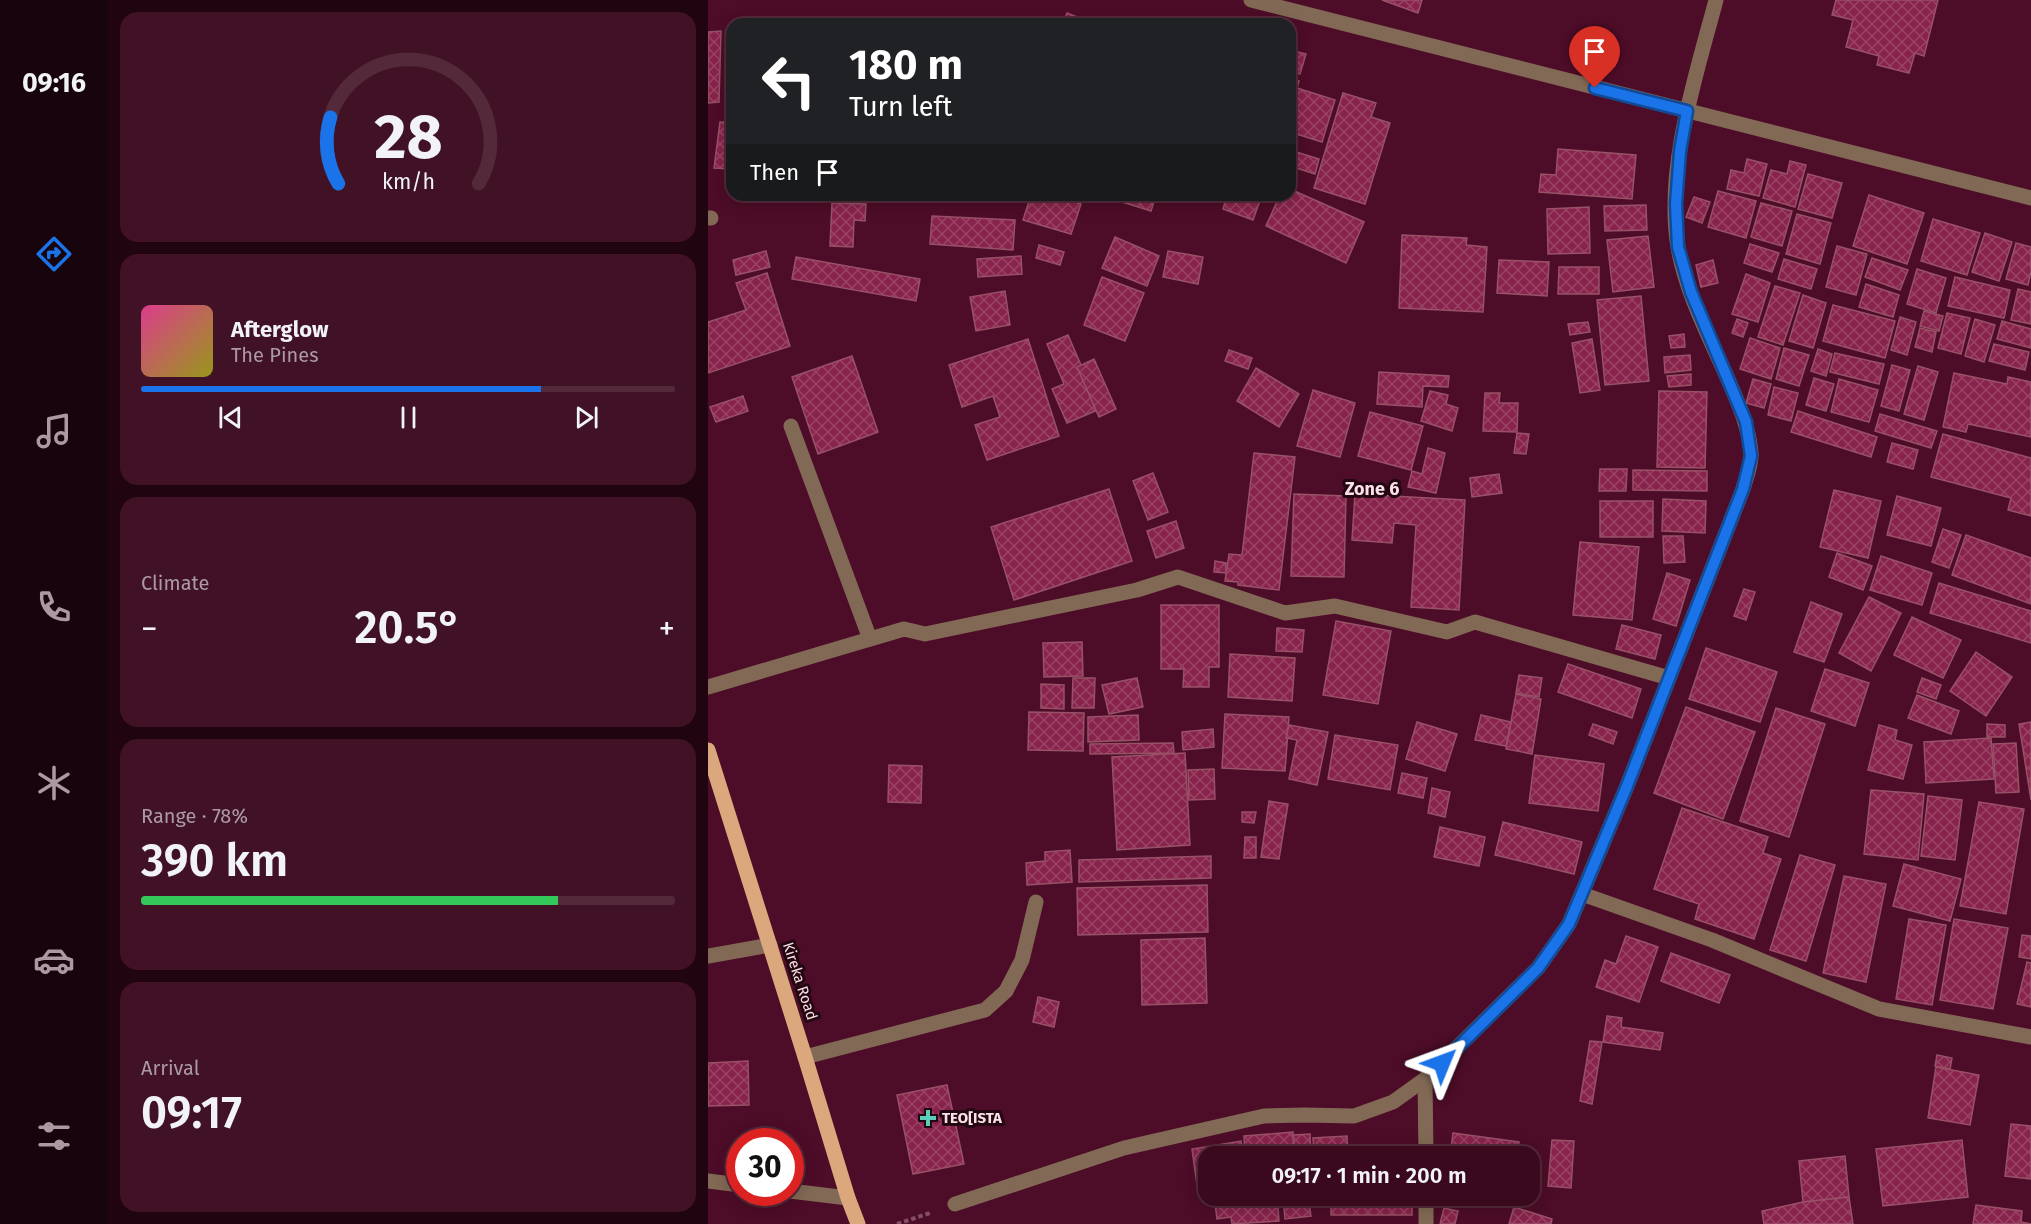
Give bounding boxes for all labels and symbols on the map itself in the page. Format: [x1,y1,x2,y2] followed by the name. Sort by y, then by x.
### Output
[1569,26,1620,88] pin
[1345,478,1399,500] district label: Zone 6
[779,940,821,1022] street label: Kireka Road
[1410,1031,1474,1095] position arrow
[919,1109,937,1127] marker: TEO[ISTA
[942,1109,1003,1127] place label: TEO[ISTA
[726,1128,804,1206] speed limit sign: 30

